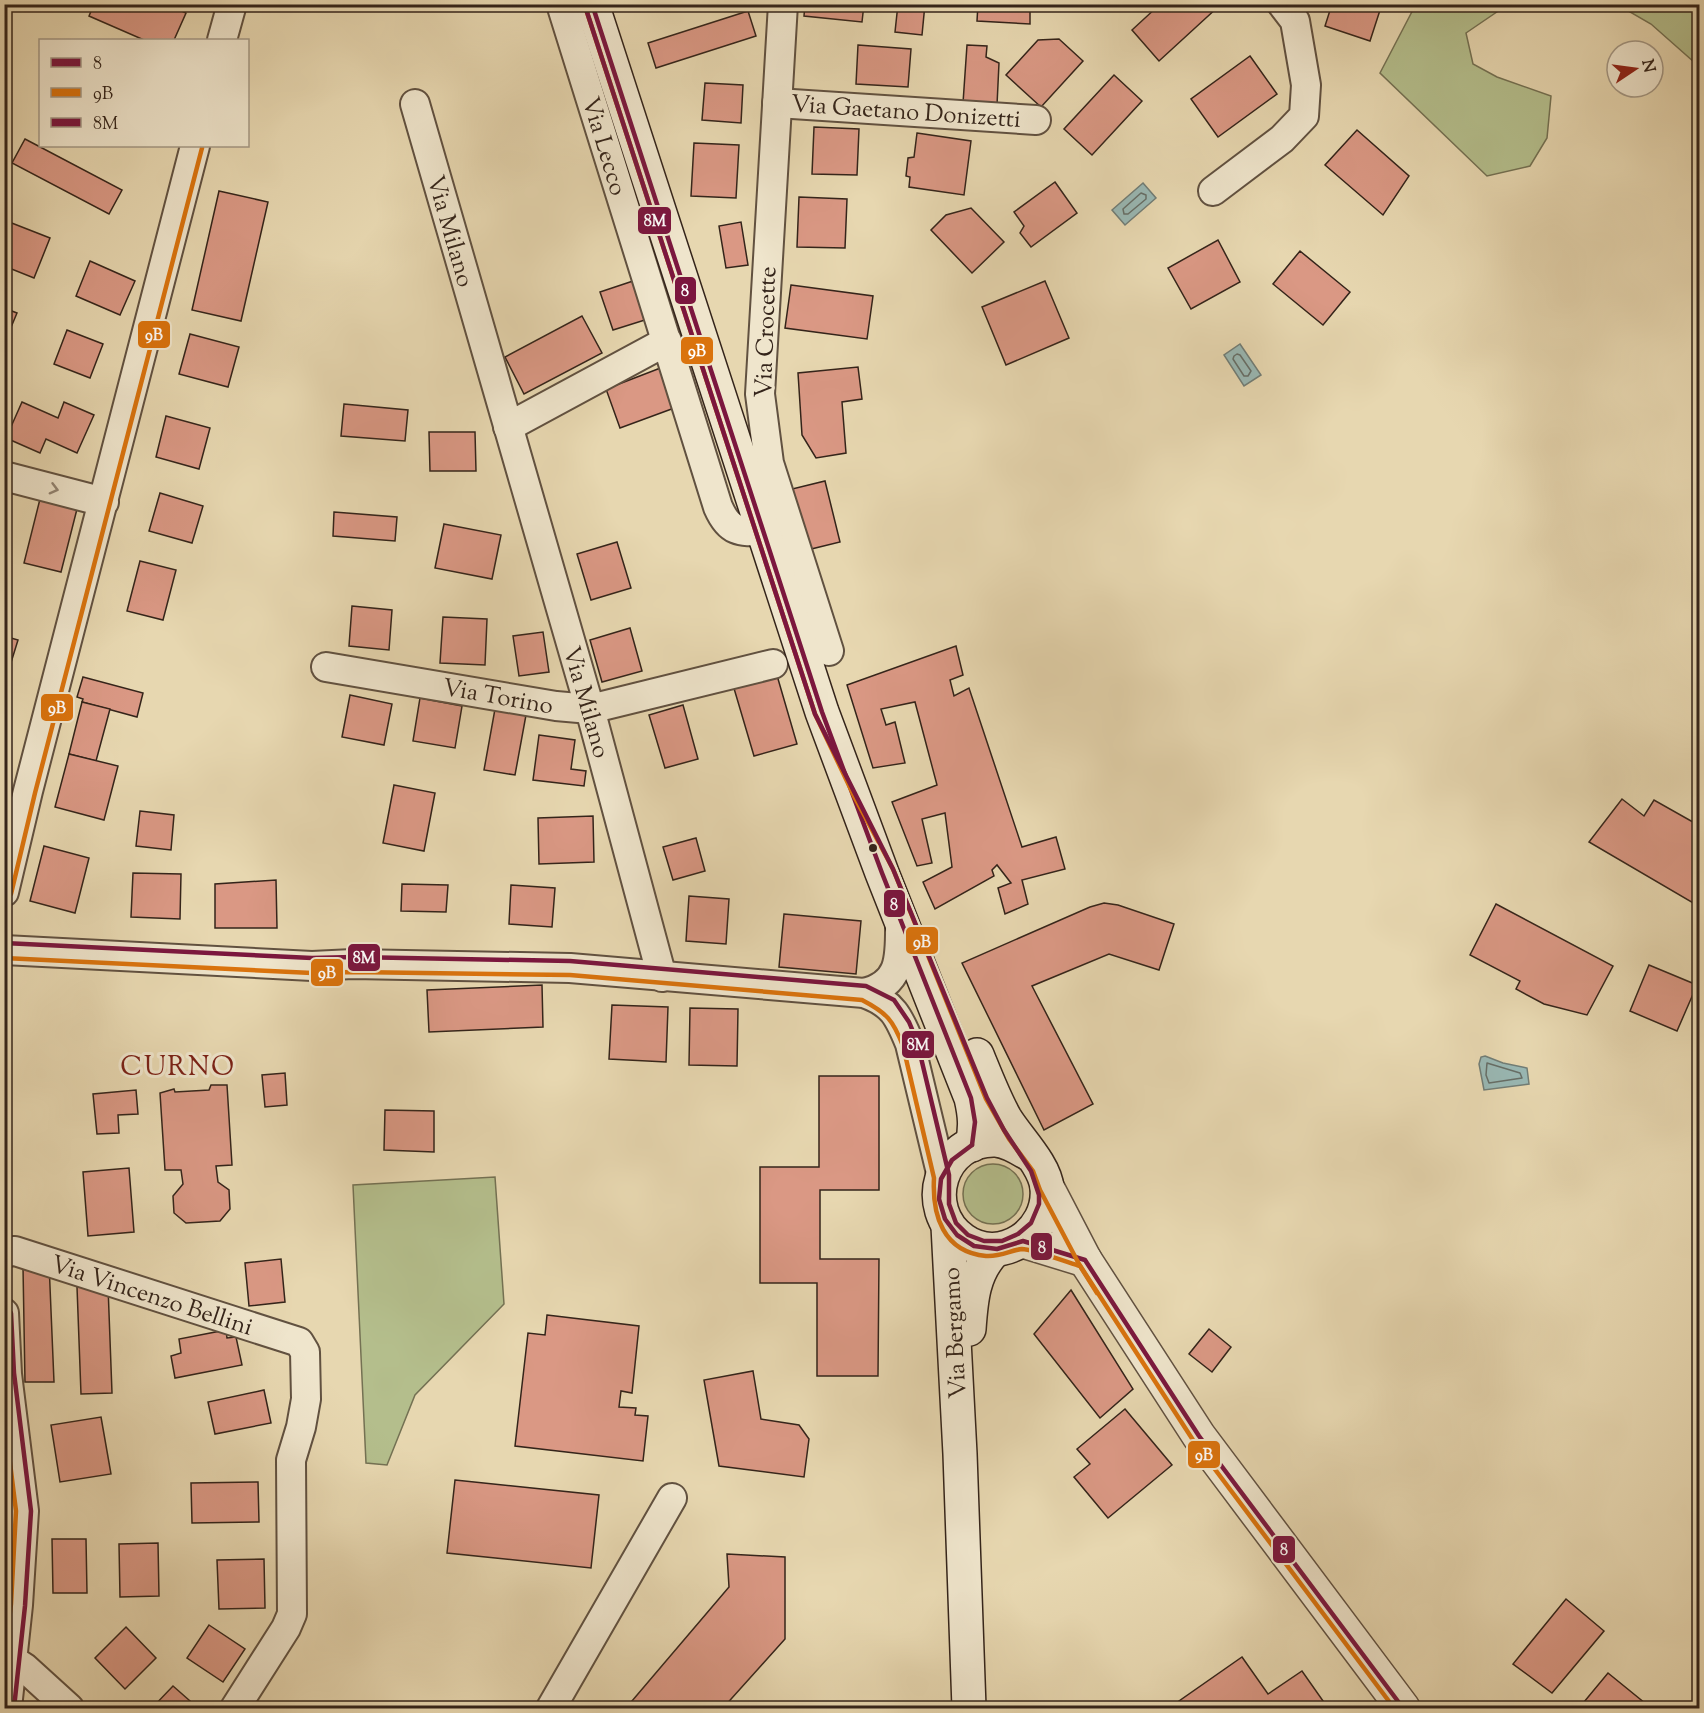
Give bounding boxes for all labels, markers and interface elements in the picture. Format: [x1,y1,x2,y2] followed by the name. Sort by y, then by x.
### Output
[39,39,249,147] legend
[1605,39,1665,99] north arrow
[93,52,102,78] text: 8
[1635,57,1660,75] text: N
[93,82,113,108] text: 9B
[790,88,1022,138] street label: Via Gaetano Donizetti
[572,93,634,200] street label: Via Lecco
[93,112,119,138] text: 8M
[417,172,481,291] street label: Via Milano
[637,206,672,235] line badge: 8M
[644,211,667,234] text: 8M
[748,266,786,398] street label: Via Crocette
[674,276,697,305] line badge: 8
[681,281,689,304] text: 8
[137,320,171,349] line badge: 9B
[145,325,163,348] text: 9B
[680,336,714,365] line badge: 9B
[688,341,706,364] text: 9B
[49,481,59,494] one-way arrow
[553,643,617,762] street label: Via Milano
[440,672,556,724] street label: Via Torino
[40,693,74,722] line badge: 9B
[48,698,66,721] text: 9B
[867,842,879,854] unlabelled marker
[883,889,906,918] line badge: 8
[890,895,898,918] text: 8
[905,926,939,955] line badge: 9B
[913,932,931,955] text: 9B
[347,943,381,972] line badge: 8M
[353,948,376,971] text: 8M
[310,958,344,987] line badge: 9B
[318,963,336,986] text: 9B
[901,1030,935,1059] line badge: 8M
[907,1035,930,1058] text: 8M
[120,1049,236,1088] district label: CURNO
[1030,1232,1053,1261] line badge: 8
[1038,1238,1046,1261] text: 8
[46,1248,257,1346] street label: Via Vincenzo Bellini
[936,1266,976,1400] street label: Via Bergamo
[1187,1440,1221,1469] line badge: 9B
[1195,1445,1213,1468] text: 9B
[1272,1535,1296,1564] line badge: 8
[1280,1540,1288,1563] text: 8

